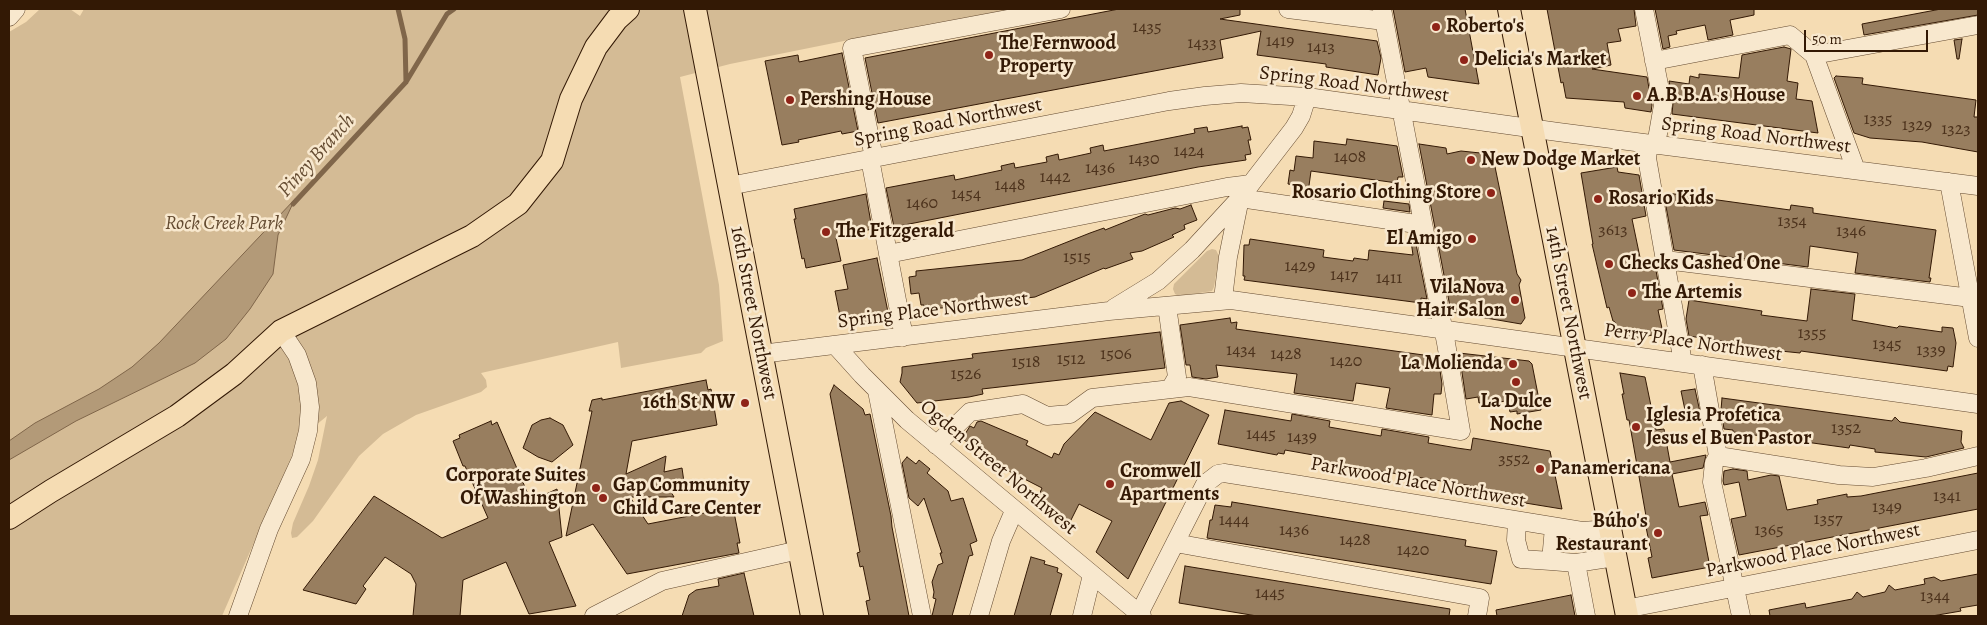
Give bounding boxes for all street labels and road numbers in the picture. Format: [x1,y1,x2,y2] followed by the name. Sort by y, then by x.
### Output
[1258,61,1450,109] street label: Spring Road Northwest
[852,93,1044,153] street label: Spring Road Northwest
[1660,112,1852,160] street label: Spring Road Northwest
[724,224,782,402] street label: 16th Street Northwest
[1539,224,1597,402] street label: 14th Street Northwest
[836,287,1030,335] street label: Spring Place Northwest
[1602,319,1784,367] street label: Perry Place Northwest
[915,395,1081,541] street label: Ogden Street Northwest
[1309,452,1527,514] street label: Parkwood Place Northwest
[1704,518,1922,584] street label: Parkwood Place Northwest

